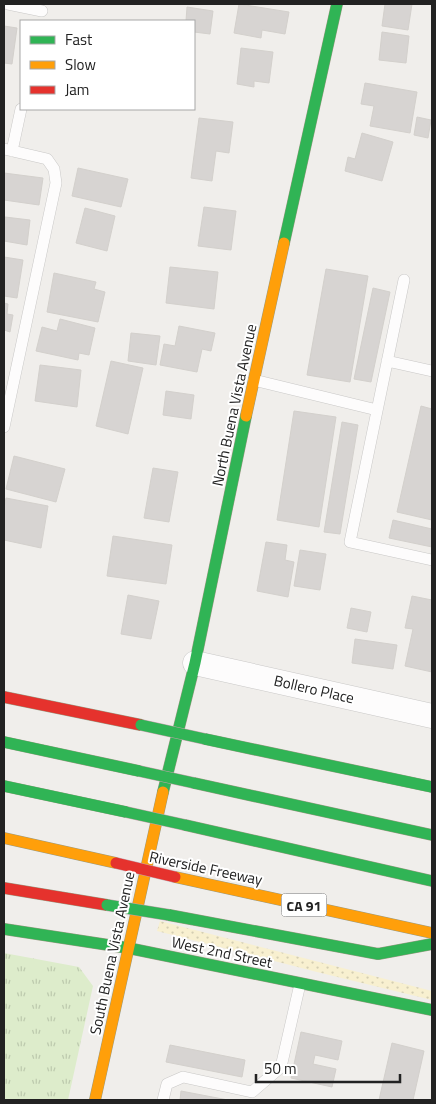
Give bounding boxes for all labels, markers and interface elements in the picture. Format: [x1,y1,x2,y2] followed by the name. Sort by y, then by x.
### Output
[20,20,195,110] legend
[65,28,93,51] text: Fast
[65,53,96,76] text: Slow
[65,78,89,101] text: Jam
[206,322,262,488] street label: North Buena Vista Avenue
[272,669,356,709] street label: Bollero Place
[147,845,265,891] street label: Riverside Freeway
[83,869,141,1037] street label: South Buena Vista Avenue
[282,894,326,916] road number: CA 91
[169,930,275,974] street label: West 2nd Street
[256,1052,400,1084] scale bar
[264,1057,297,1080] text: 50 m

